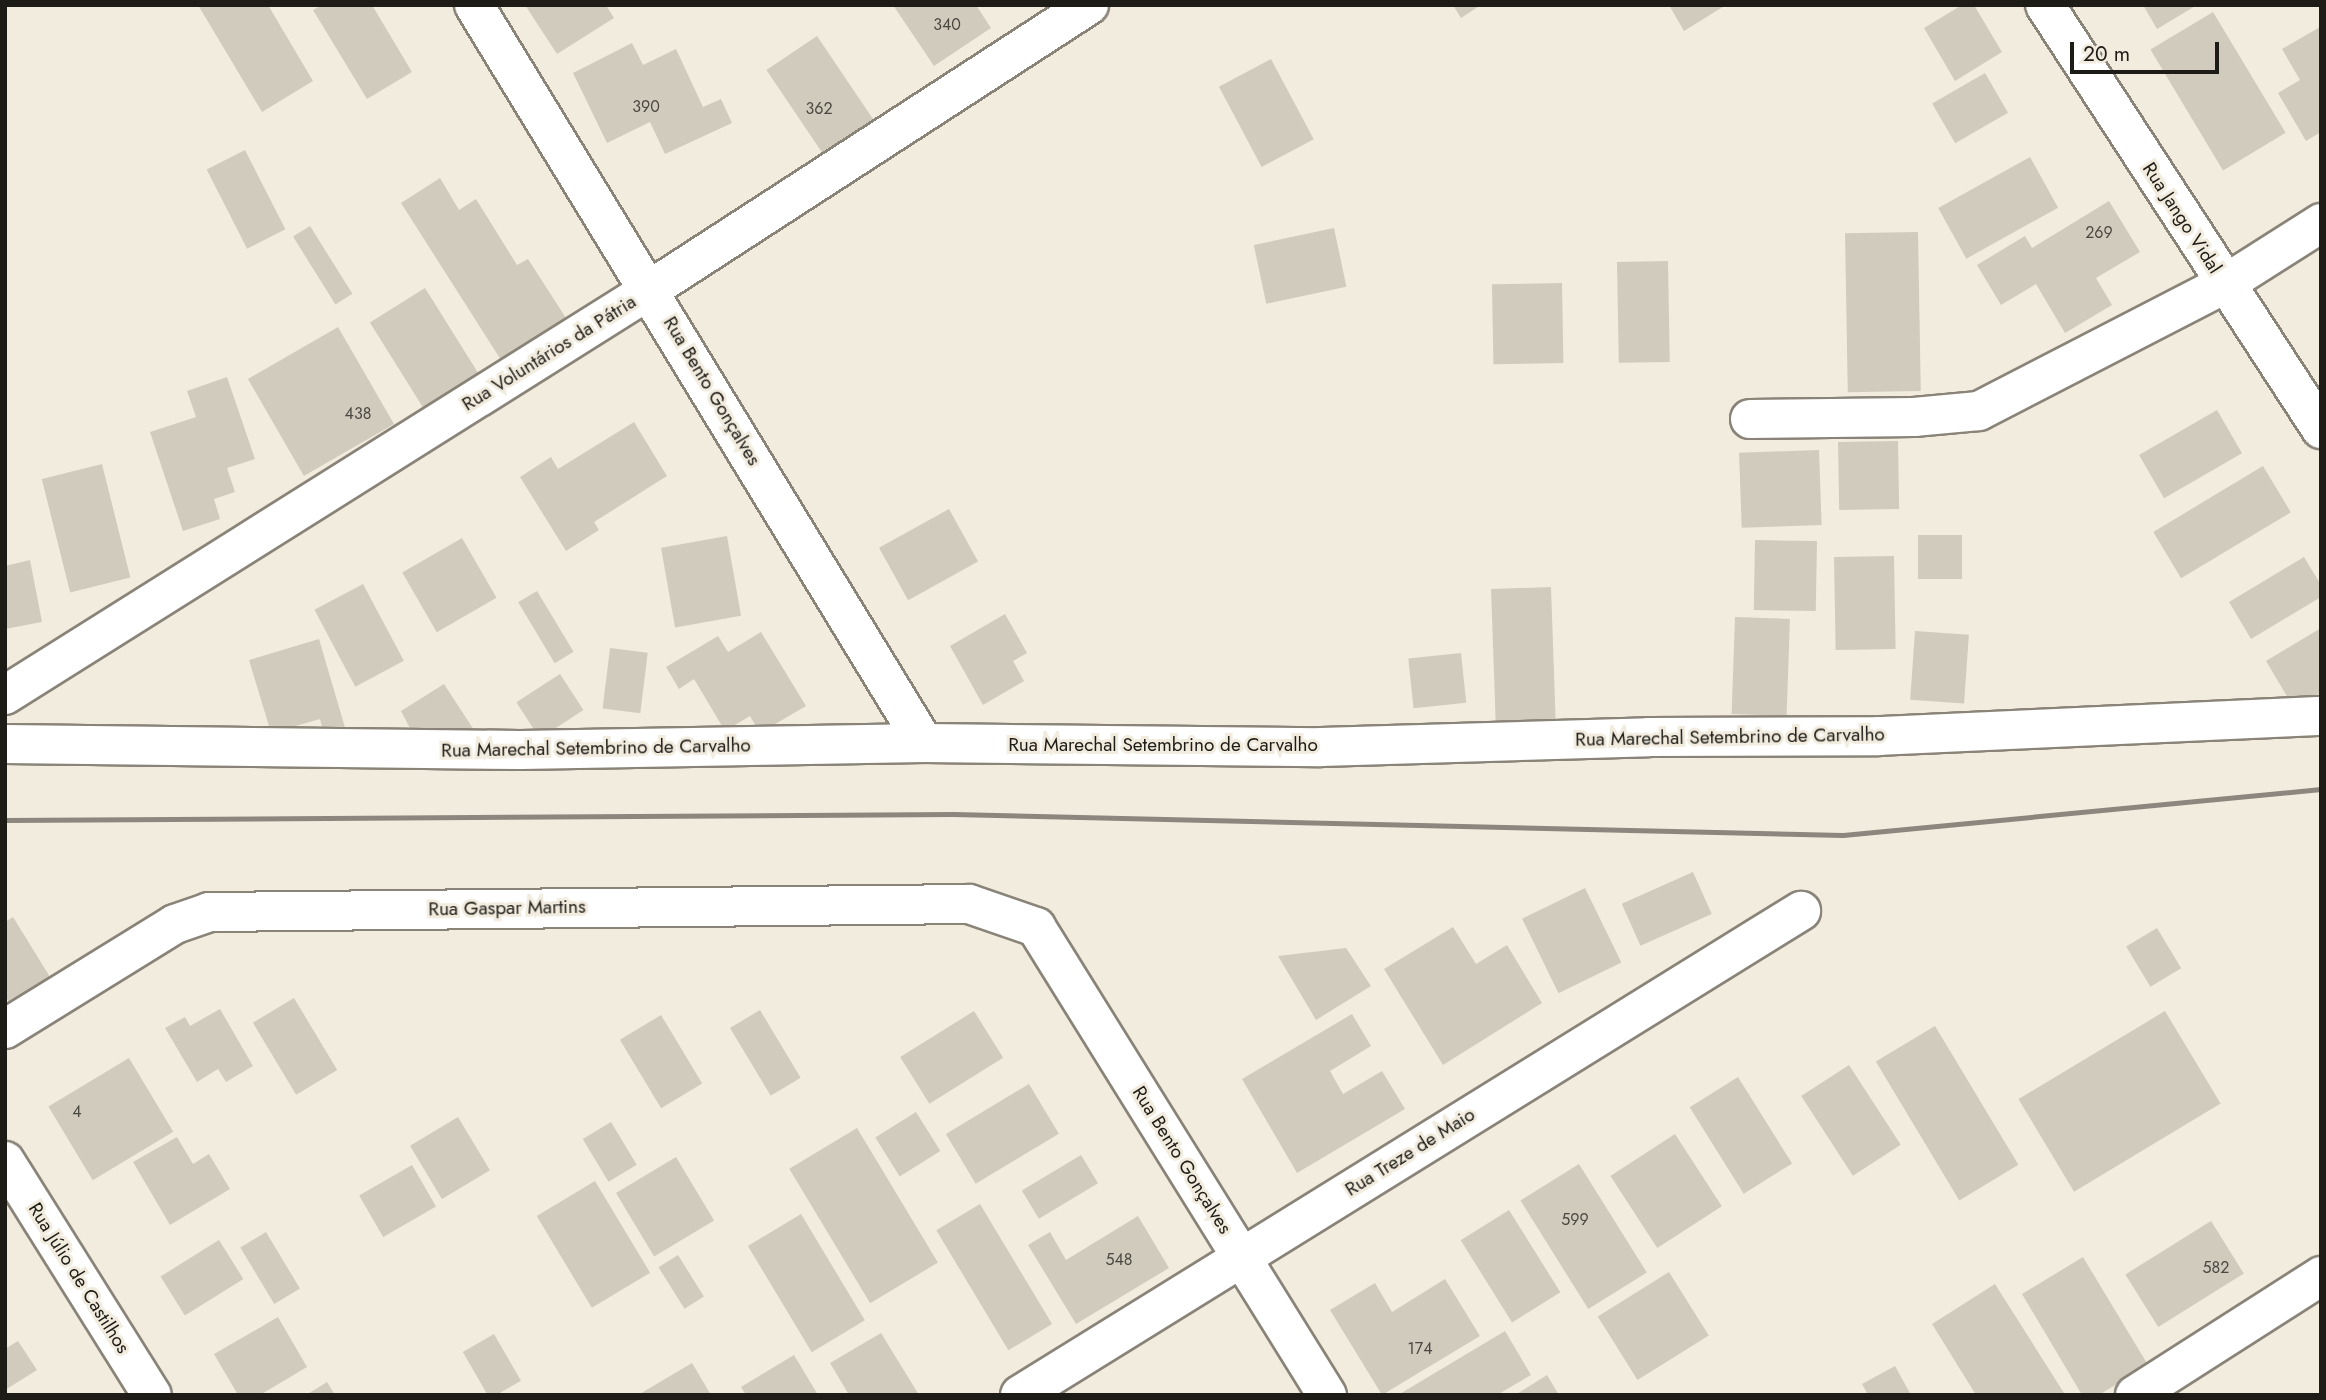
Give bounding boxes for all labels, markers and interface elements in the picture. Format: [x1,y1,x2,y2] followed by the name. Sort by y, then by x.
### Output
[933,15,961,35] house number: 340
[2074,28,2223,72] scale bar
[2083,39,2130,69] text: 20 m
[632,97,660,117] house number: 390
[805,99,833,119] house number: 362
[2138,158,2226,278] street label: Rua Jango Vidal
[2085,223,2113,243] house number: 269
[458,290,640,416] street label: Rua Voluntários da Pátria
[659,312,765,470] street label: Rua Bento Gonçalves
[345,404,371,424] house number: 438
[1575,723,1885,751] street label: Rua Marechal Setembrino de Carvalho
[441,734,751,762] street label: Rua Marechal Setembrino de Carvalho
[1008,734,1318,756] street label: Rua Marechal Setembrino de Carvalho
[428,895,586,921] street label: Rua Gaspar Martins
[1127,1082,1237,1238] street label: Rua Bento Gonçalves
[72,1102,82,1122] house number: 4
[1341,1103,1479,1201] street label: Rua Treze de Maio
[23,1198,135,1358] street label: Rua Júlio de Castilhos
[1561,1210,1589,1230] house number: 599
[1105,1250,1133,1270] house number: 548
[2203,1258,2229,1278] house number: 582
[1408,1339,1432,1359] house number: 174

